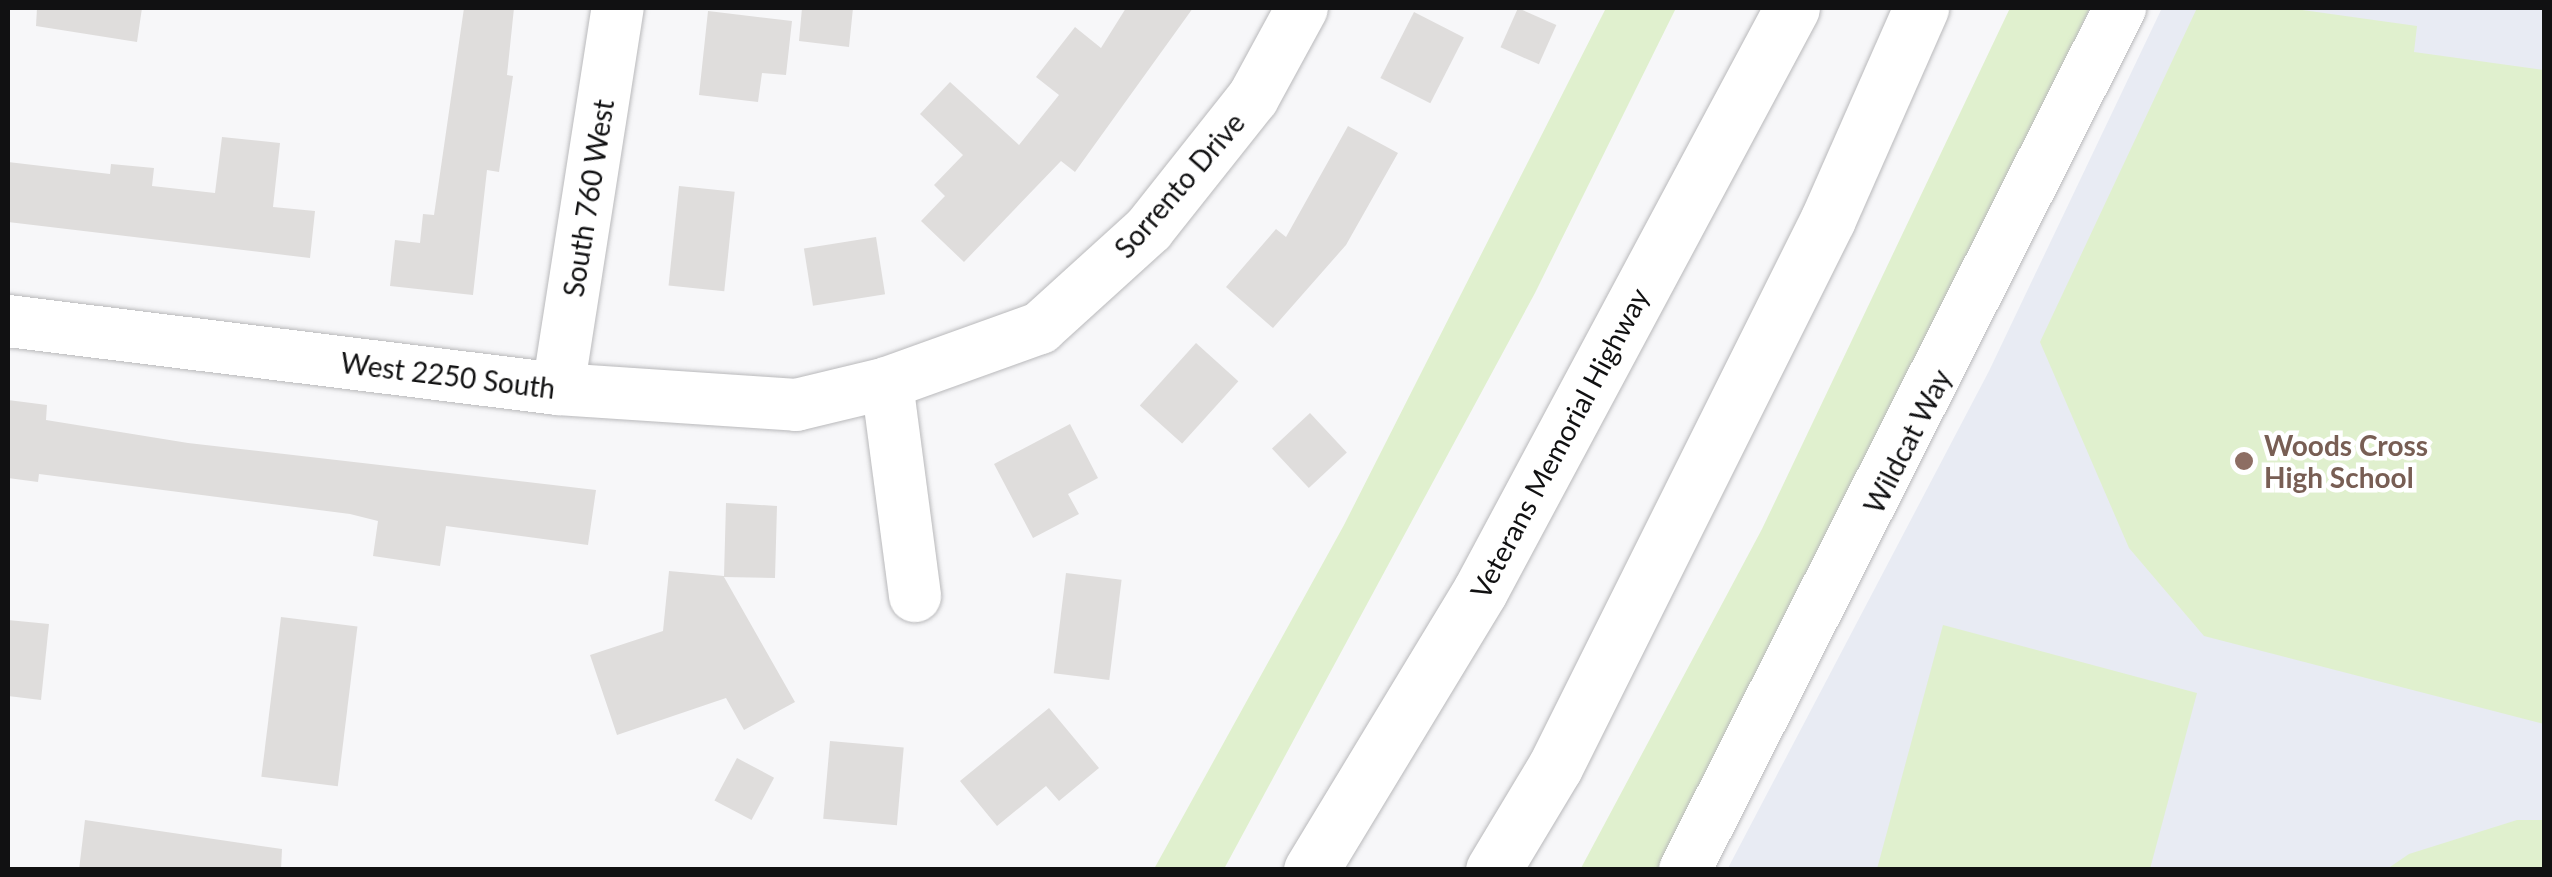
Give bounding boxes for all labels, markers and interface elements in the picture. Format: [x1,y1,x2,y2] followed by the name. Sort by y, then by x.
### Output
[556,97,620,299] street label: South 760 West
[1107,106,1251,264] street label: Sorrento Drive
[1463,282,1655,604] street label: Veterans Memorial Highway
[339,345,557,405] street label: West 2250 South
[1856,363,1958,519] street label: Wildcat Way
[2264,428,2428,494] place label: Woods Cross High School
[2233,450,2255,472] marker: Woods Cross High School

